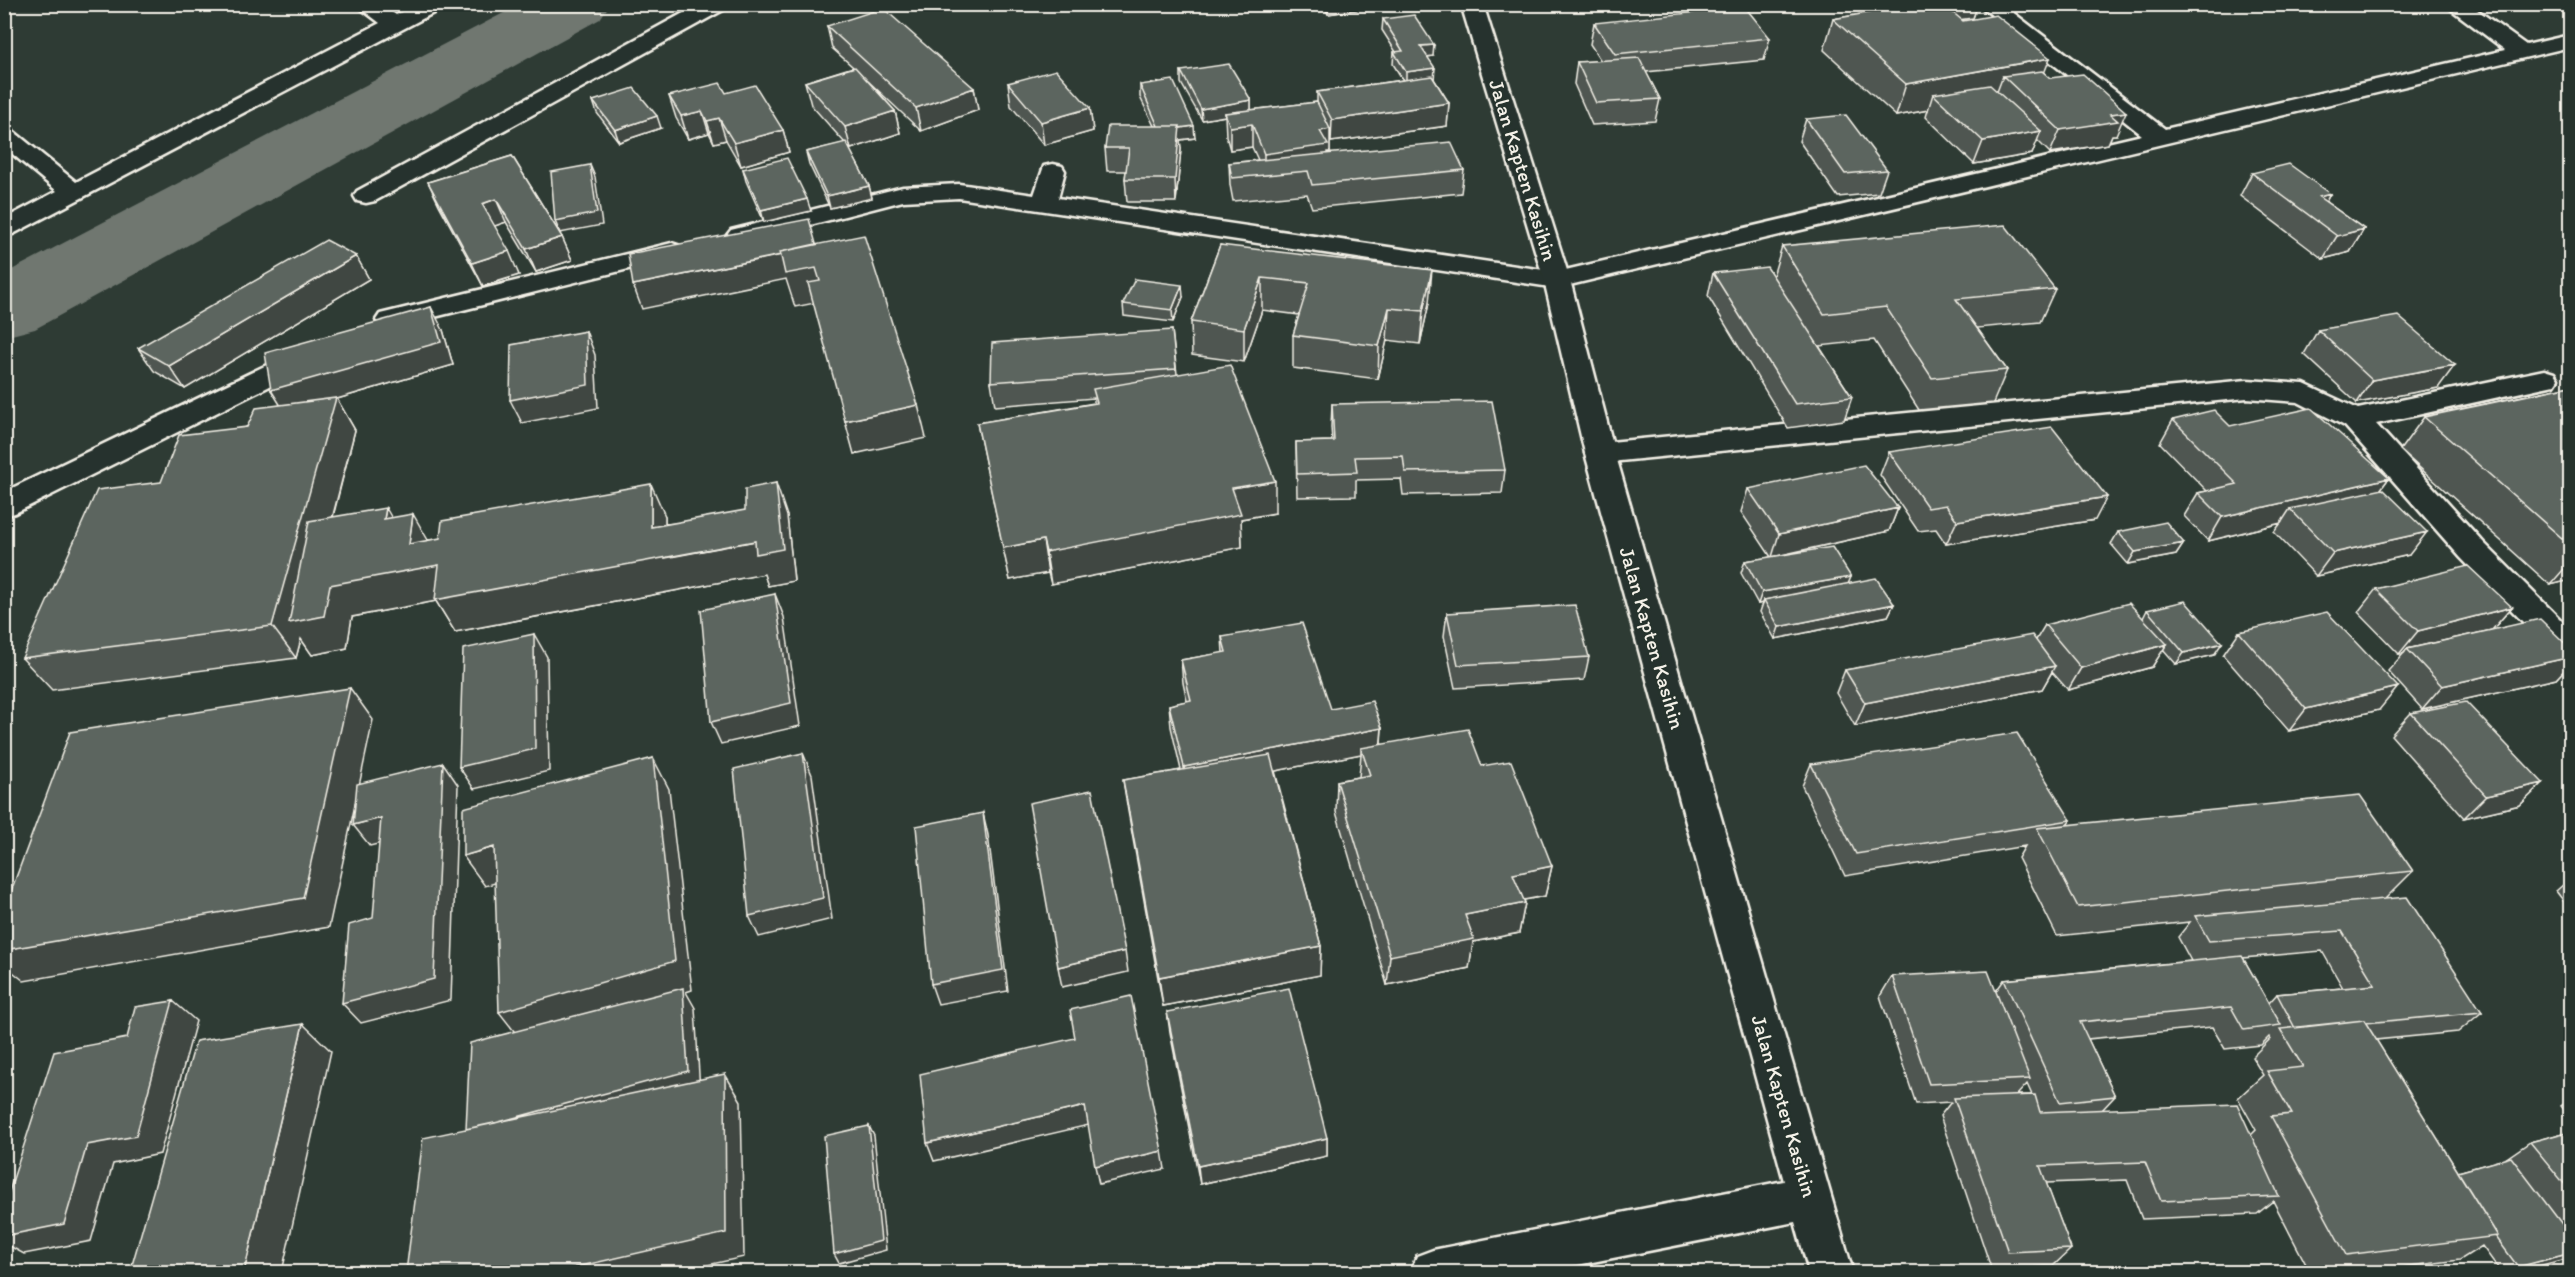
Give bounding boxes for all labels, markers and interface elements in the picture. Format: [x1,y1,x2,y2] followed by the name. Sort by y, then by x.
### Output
[1484,76,1563,264] street label: Jalan Kapten Kasihin
[1615,544,1690,732] street label: Jalan Kapten Kasihin
[1747,1012,1822,1200] street label: Jalan Kapten Kasihin

